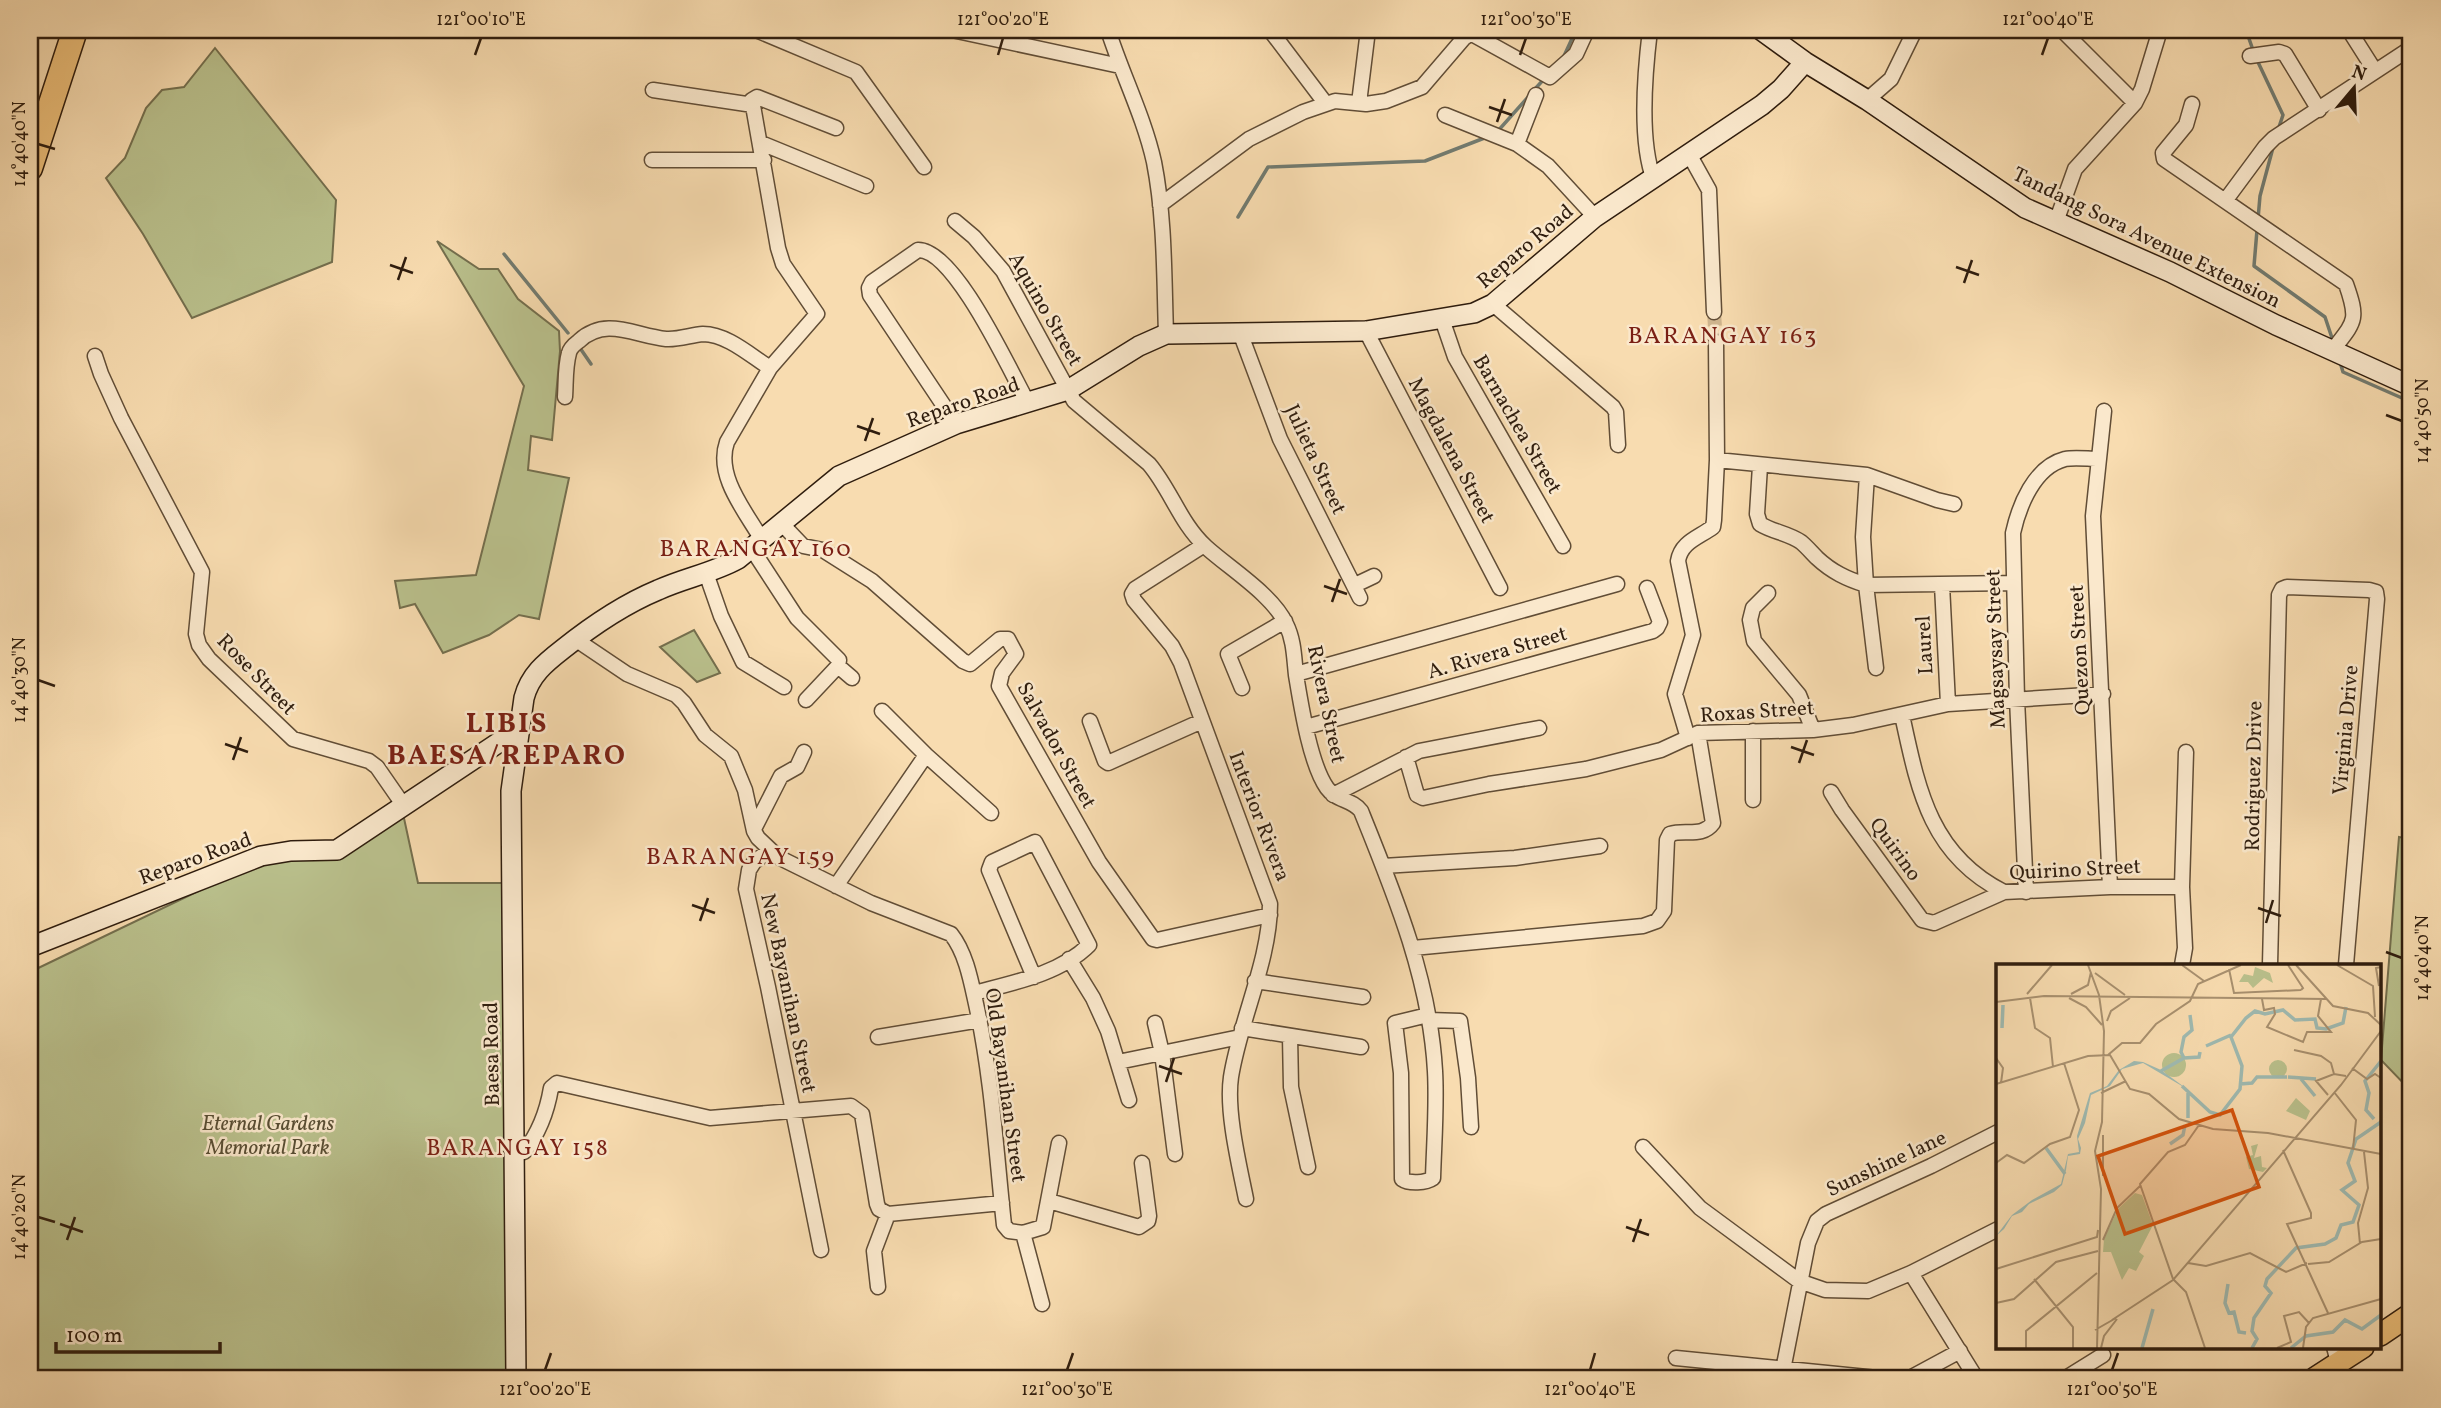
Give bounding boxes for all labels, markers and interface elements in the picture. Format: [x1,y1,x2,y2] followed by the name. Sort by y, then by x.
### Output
[436,8,526,33] text: 121°00'10"E
[957,8,1049,33] text: 121°00'20"E
[1480,8,1572,33] text: 121°00'30"E
[2002,8,2094,33] text: 121°00'40"E
[2318,52,2388,122] north arrow
[2348,59,2370,88] text: N
[8,101,33,187] text: 14°40'40"N
[2007,161,2285,316] street label: Tandang Sora Avenue Extension
[1471,198,1580,296] street label: Reparo Road
[1000,248,1089,372] street label: Aquino Street
[1628,320,1818,354] district label: BARANGAY 163
[1465,350,1568,500] street label: Barnachea Street
[903,371,1024,436] street label: Reparo Road
[1400,373,1501,529] street label: Magdalena Street
[2411,378,2436,464] text: 14°40'50"N
[1276,400,1353,519] street label: Julieta Street
[659,533,853,567] district label: BARANGAY 160
[1979,569,2014,729] street label: Magsaysay Street
[2063,584,2098,716] street label: Quezon Street
[1909,615,1942,675] street label: Laurel
[1424,620,1571,687] street label: A. Rivera Street
[210,628,302,722] street label: Rose Street
[8,637,33,723] text: 14°40'30"N
[1299,643,1352,766] street label: Rivera Street
[2326,664,2367,796] street label: Virginia Drive
[1009,677,1103,814] street label: Salvador Street
[1699,694,1815,731] street label: Roxas Street
[2239,700,2270,852] street label: Rodriguez Drive
[387,705,627,776] district label: LIBIS BAESA/REPARO
[1220,747,1297,886] street label: Interior Rivera
[1862,812,1928,888] street label: Quirino
[135,826,256,893] street label: Reparo Road
[646,841,836,875] district label: BARANGAY 159
[2009,853,2142,888] street label: Quirino Street
[752,891,823,1096] street label: New Bayanihan Street
[2411,915,2436,1001] text: 14°40'40"N
[1996,964,2382,1348] inset map
[977,986,1033,1184] street label: Old Bayanihan Street
[477,1001,508,1107] street label: Baesa Road
[202,1110,335,1163] park label: Eternal Gardens Memorial Park
[1822,1124,1952,1205] street label: Sunshine lane
[426,1133,610,1165] district label: BARANGAY 158
[8,1174,33,1260] text: 14°40'20"N
[56,1310,220,1354] scale bar
[66,1322,123,1351] text: 100 m
[499,1378,591,1403] text: 121°00'20"E
[1021,1378,1113,1403] text: 121°00'30"E
[1544,1378,1636,1403] text: 121°00'40"E
[2067,1378,2158,1403] text: 121°00'50"E

